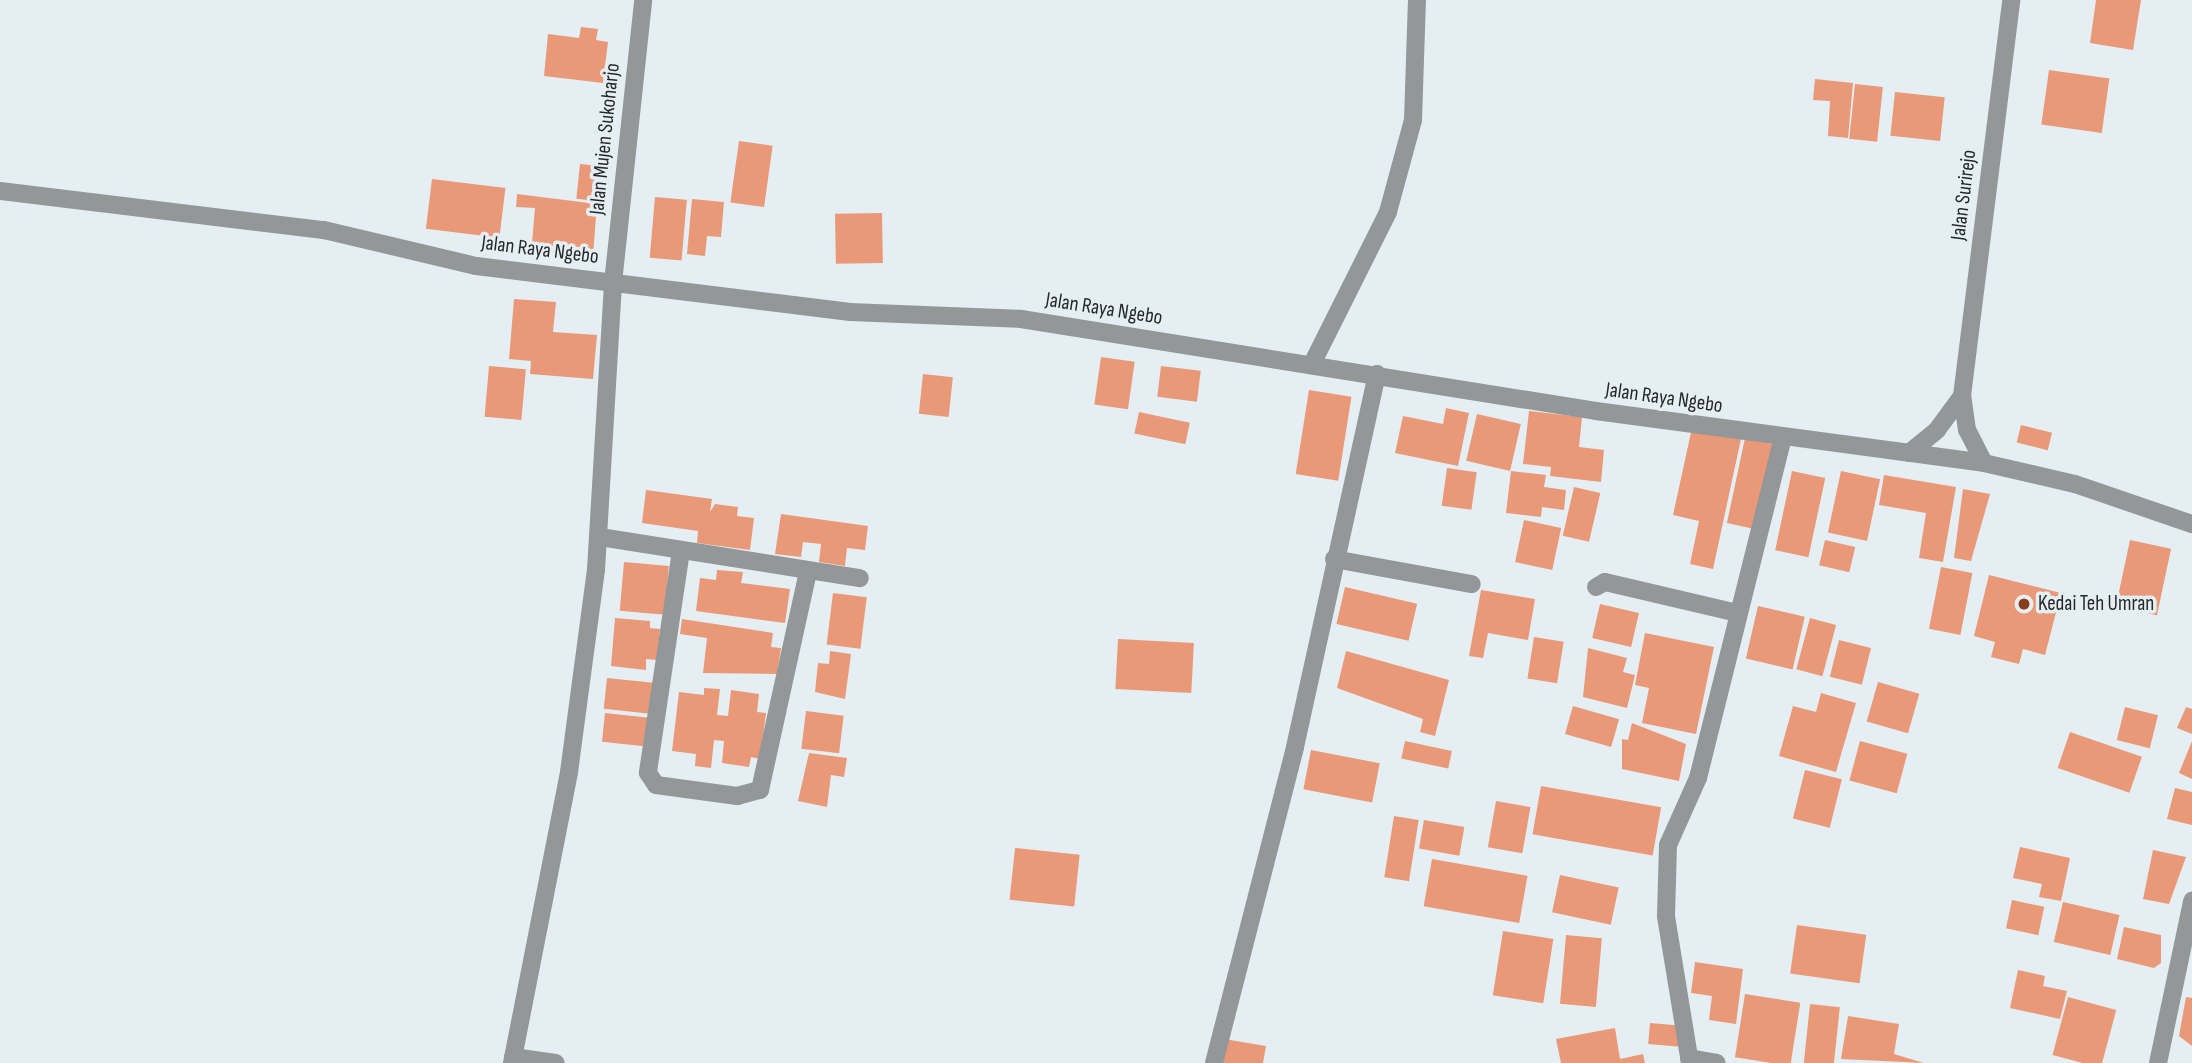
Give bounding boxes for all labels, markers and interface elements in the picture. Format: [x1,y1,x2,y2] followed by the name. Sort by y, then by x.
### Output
[585,62,625,216] street label: Jalan Mujen Sukoharjo
[1946,148,1982,242] street label: Jalan Surirejo
[480,230,600,270] street label: Jalan Raya Ngebo
[1044,287,1164,331] street label: Jalan Raya Ngebo
[1604,377,1724,419] street label: Jalan Raya Ngebo
[2038,591,2154,617] place label: Kedai Teh Umran
[2016,596,2032,612] marker: Kedai Teh Umran

